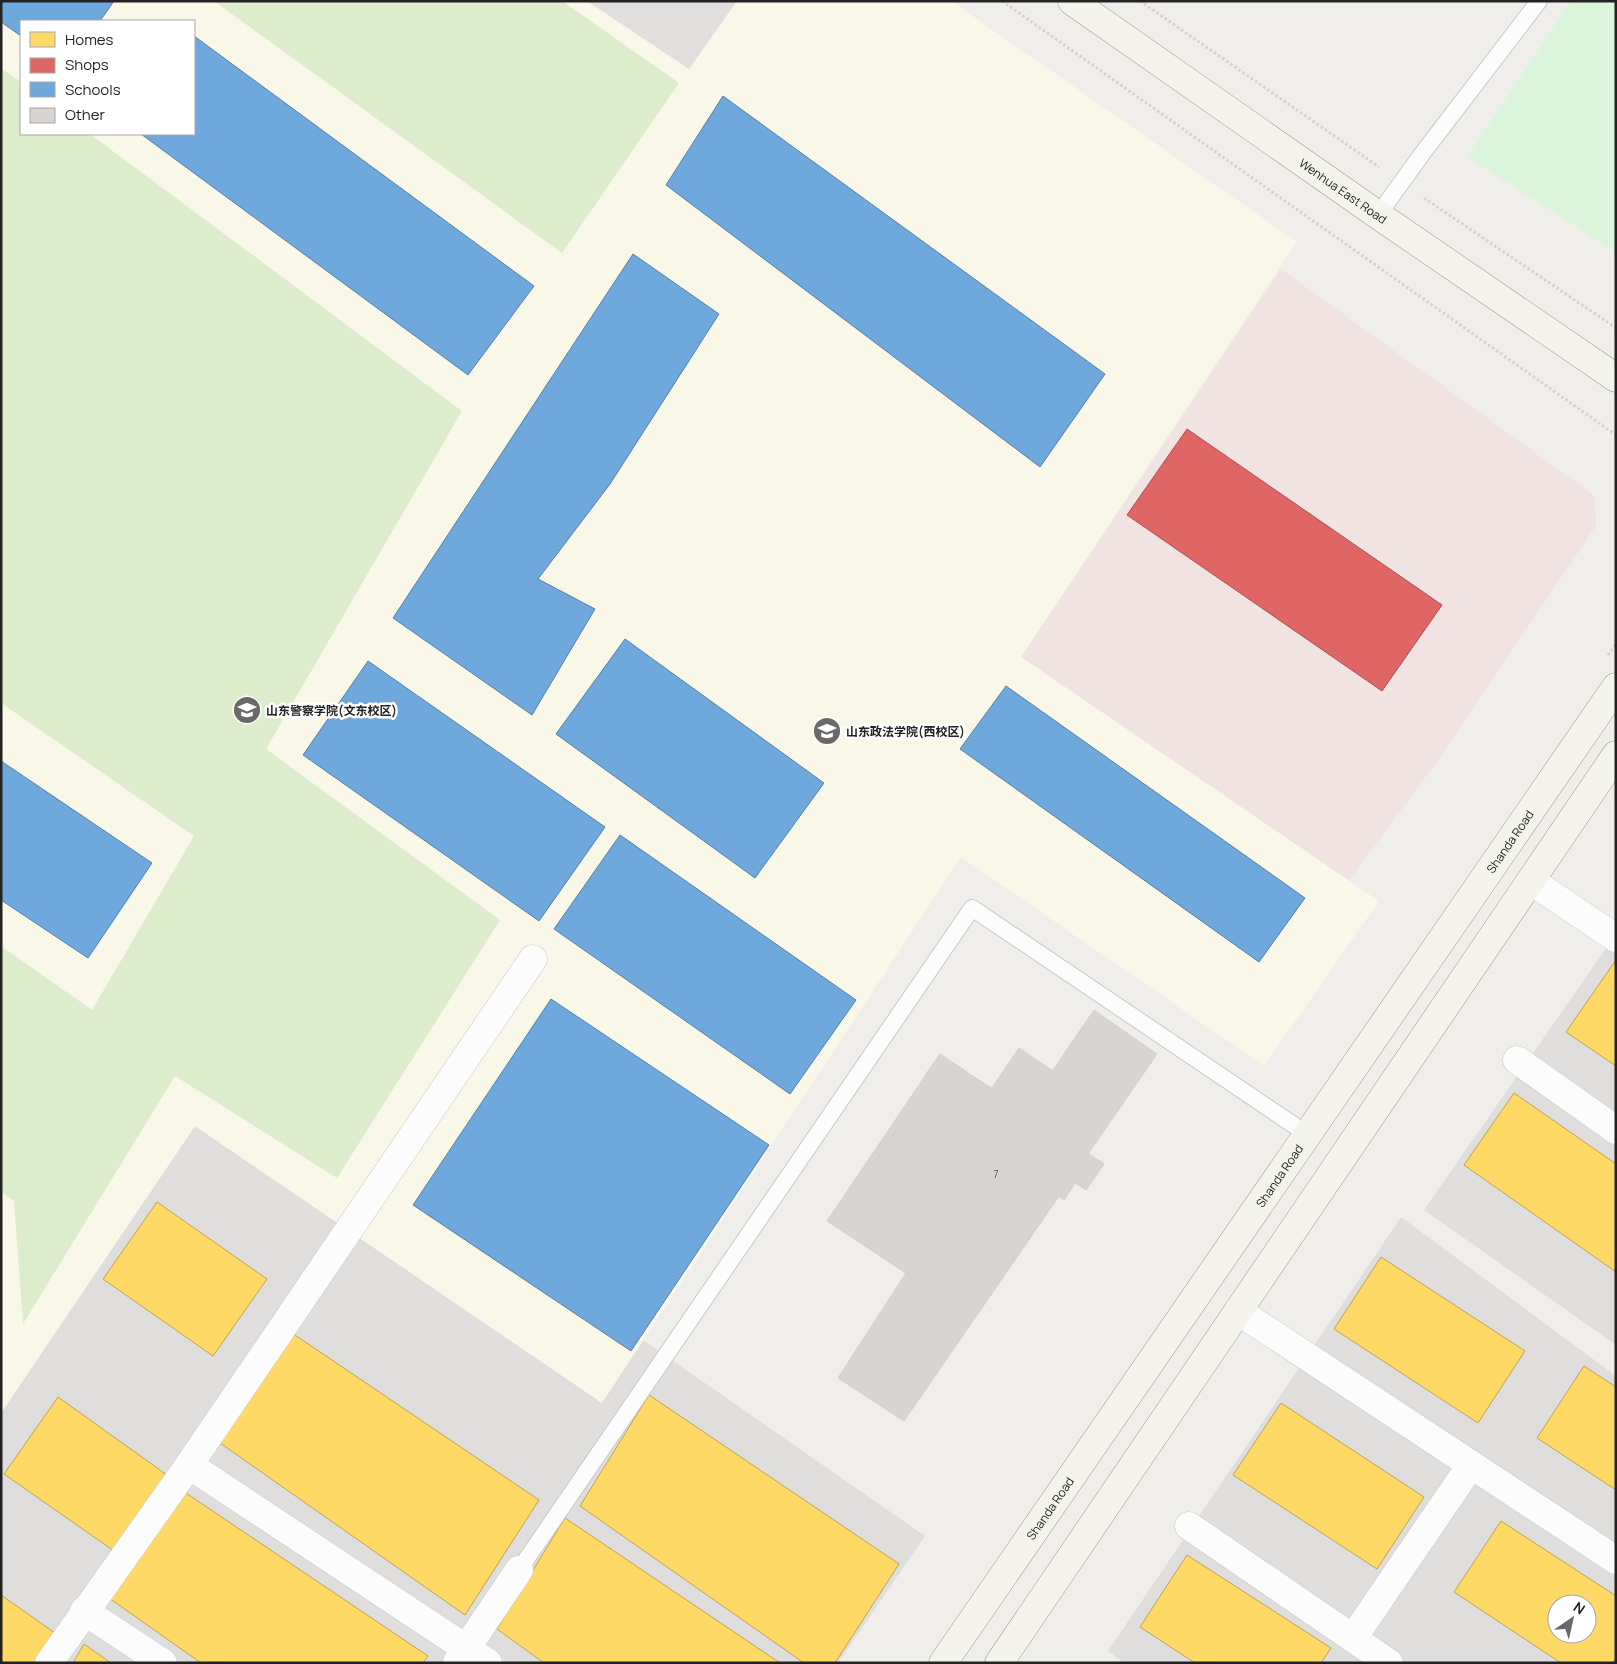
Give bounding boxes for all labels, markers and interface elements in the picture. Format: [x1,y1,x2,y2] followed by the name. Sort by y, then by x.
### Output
[20,20,195,135] legend
[65,29,114,50] text: Homes
[65,54,109,75] text: Shops
[65,79,121,100] text: Schools
[65,104,106,125] text: Other
[1296,154,1390,227] street label: Wenhua East Road
[232,695,262,725] school or university icon: 山东警察学院(文东校区)
[266,702,397,719] place label: 山东警察学院(文东校区)
[812,716,842,746] school or university icon: 山东政法学院(西校区)
[846,723,965,740] place label: 山东政法学院(西校区)
[1482,807,1537,876] street label: Shanda Road
[1251,1141,1307,1211] street label: Shanda Road
[993,1167,999,1181] house number: 7
[1022,1473,1077,1543] street label: Shanda Road
[1547,1594,1597,1644] north arrow
[1570,1597,1589,1618] text: N

